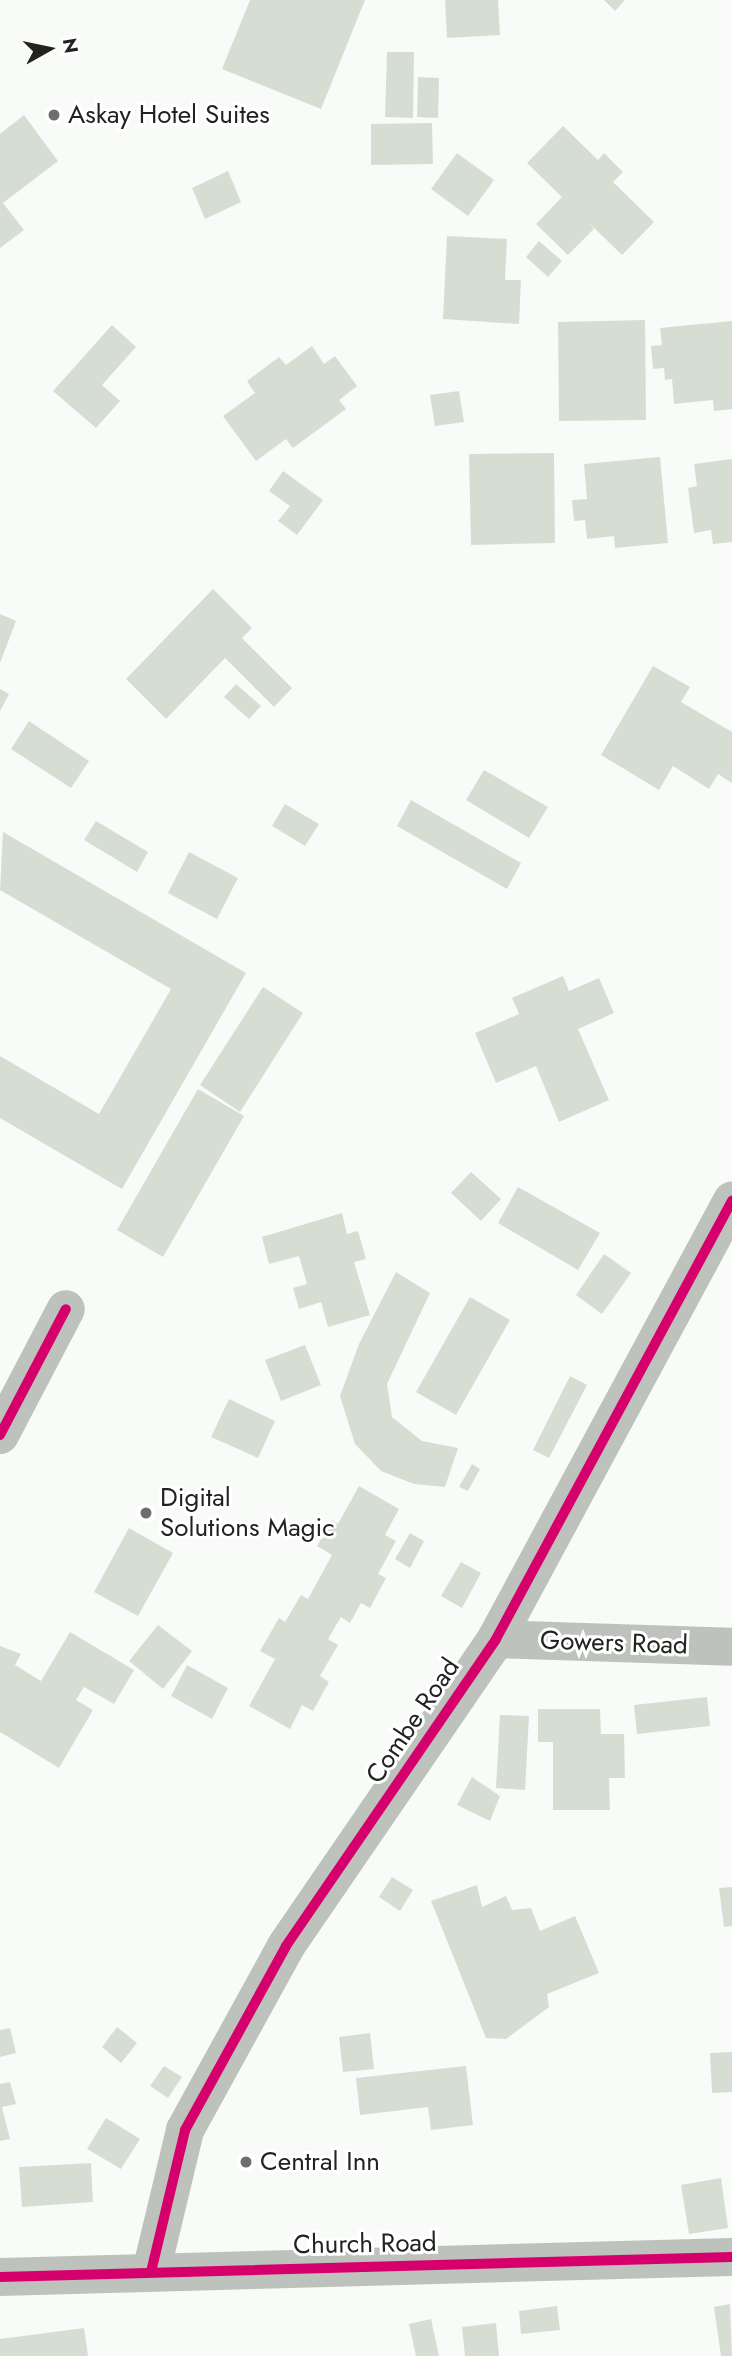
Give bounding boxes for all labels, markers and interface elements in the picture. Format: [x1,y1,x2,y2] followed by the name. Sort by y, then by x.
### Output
[14,14,84,84] north arrow
[56,36,85,55] text: N
[68,99,270,131] place label: Askay Hotel Suites
[46,107,62,123] marker: Askay Hotel Suites
[160,1482,335,1544] place label: Digital Solutions Magic
[138,1505,154,1521] marker: Digital Solutions Magic
[540,1625,688,1661] street label: Gowers Road
[360,1652,466,1790] street label: Combe Road
[260,2146,380,2178] place label: Central Inn
[238,2154,254,2170] marker: Central Inn
[293,2227,437,2261] street label: Church Road

